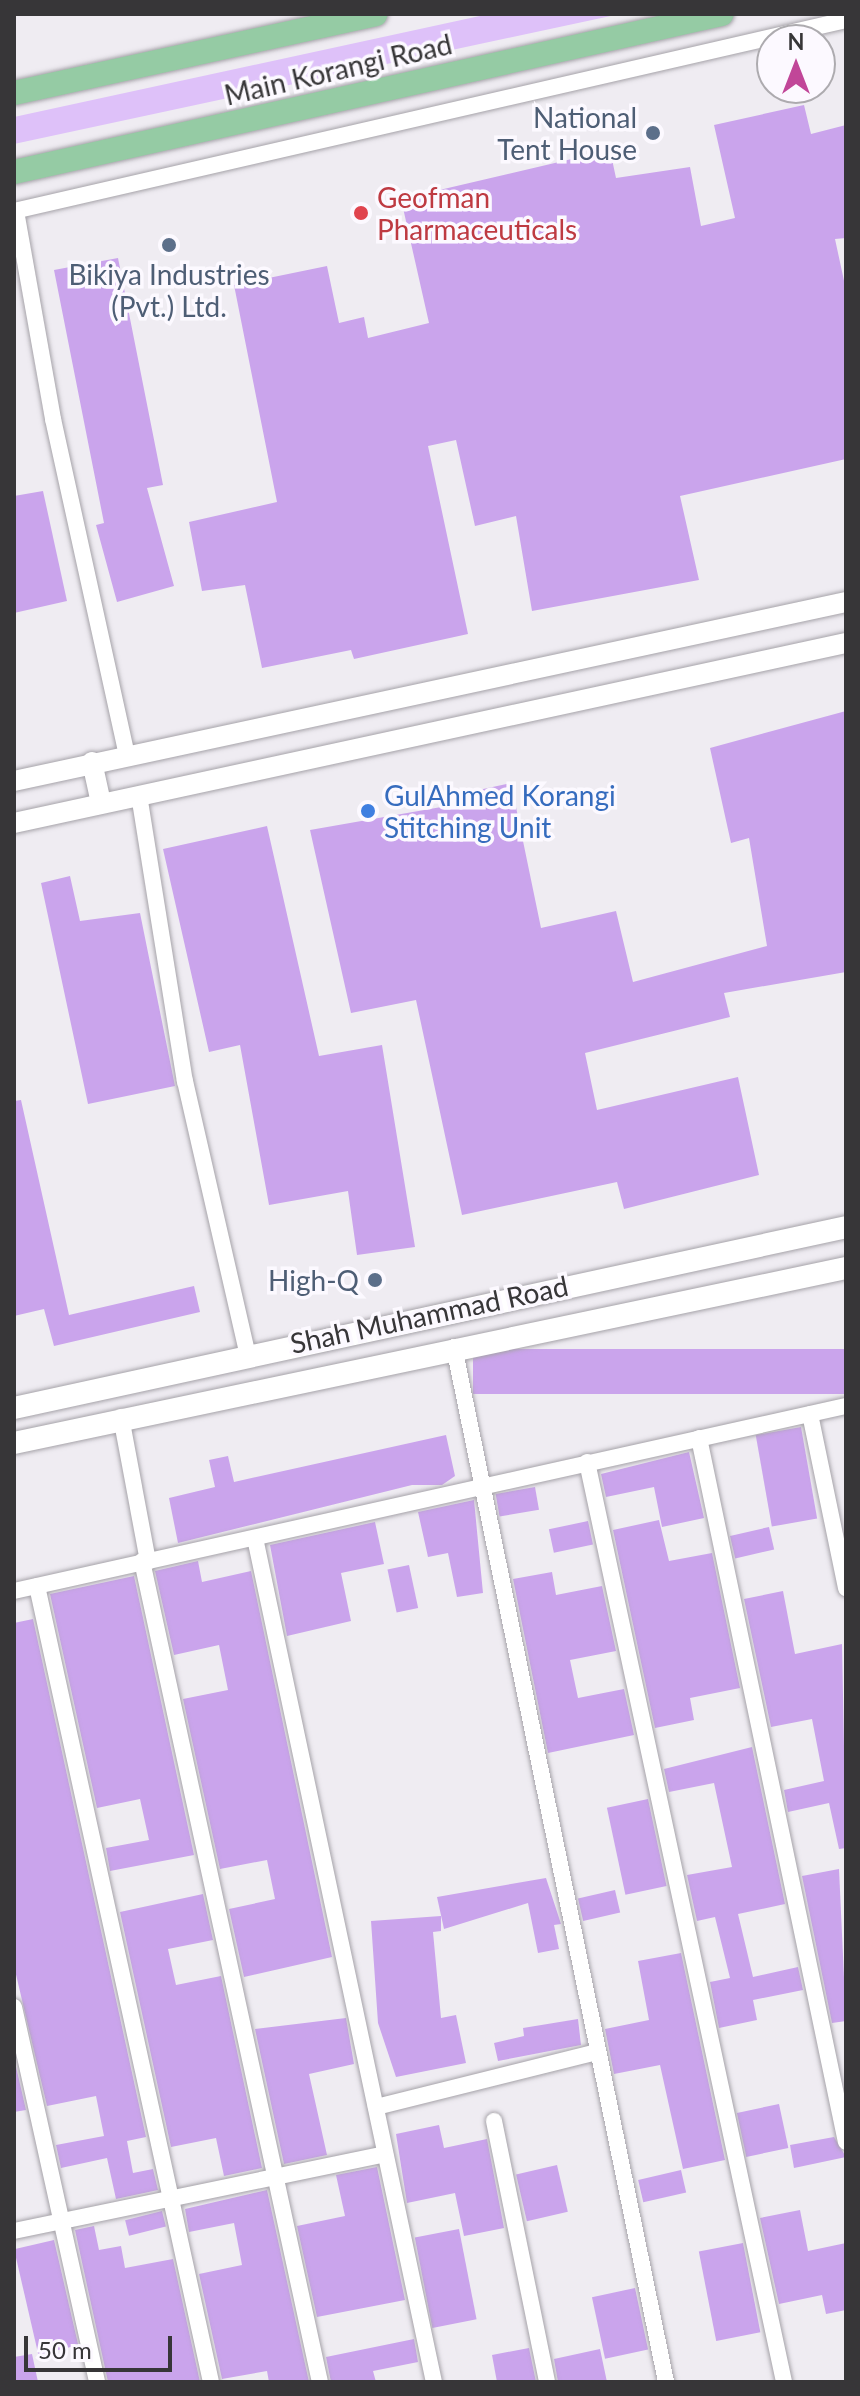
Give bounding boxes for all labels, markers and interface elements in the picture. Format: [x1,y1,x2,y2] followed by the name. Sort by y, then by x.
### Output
[756,24,836,104] north arrow
[221,26,455,112] street label: Main Korangi Road
[788,28,804,55] text: N
[497,100,637,166] place label: National Tent House
[644,124,662,142] marker: National Tent House
[377,180,577,246] place label: Geofman Pharmaceuticals
[352,204,370,222] marker: Geofman Pharmaceuticals
[160,236,178,254] marker: Bikiya Industries (Pvt.) Ltd.
[68,257,270,323] place label: Bikiya Industries (Pvt.) Ltd.
[384,778,616,844] place label: GulAhmed Korangi Stitching Unit
[359,802,377,820] marker: GulAhmed Korangi Stitching Unit
[268,1263,359,1297] place label: High-Q
[287,1268,571,1360] street label: Shah Muhammad Road
[366,1271,384,1289] marker: High-Q
[28,2320,176,2370] scale bar
[38,2335,92,2364] text: 50 m

